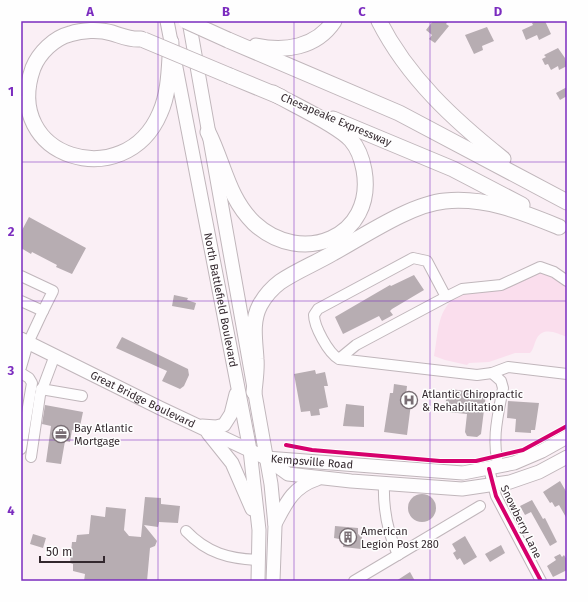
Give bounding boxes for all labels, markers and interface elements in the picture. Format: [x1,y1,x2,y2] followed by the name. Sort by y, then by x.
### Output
[85,4,94,19] text: A
[222,4,230,19] text: B
[358,4,366,19] text: C
[494,4,503,19] text: D
[8,84,14,99] text: 1
[279,91,394,149] street label: Chesapeake Expressway
[8,224,15,239] text: 2
[202,231,240,368] street label: North Battlefield Boulevard
[7,363,15,378] text: 3
[88,368,198,430] street label: Great Bridge Boulevard
[422,388,523,414] place label: Atlantic Chiropractic & Rehabilitation
[399,390,419,410] hospital icon: Atlantic Chiropractic & Rehabilitation
[74,422,133,448] place label: Bay Atlantic Mortgage
[51,424,71,444] office icon: Bay Atlantic Mortgage
[270,452,353,471] street label: Kempsville Road
[498,483,544,561] street label: Snowberry Lane
[7,503,15,518] text: 4
[361,525,439,551] place label: American Legion Post 280
[338,527,358,547] building icon: American Legion Post 280
[40,538,104,564] scale bar
[46,545,72,559] text: 50 m

